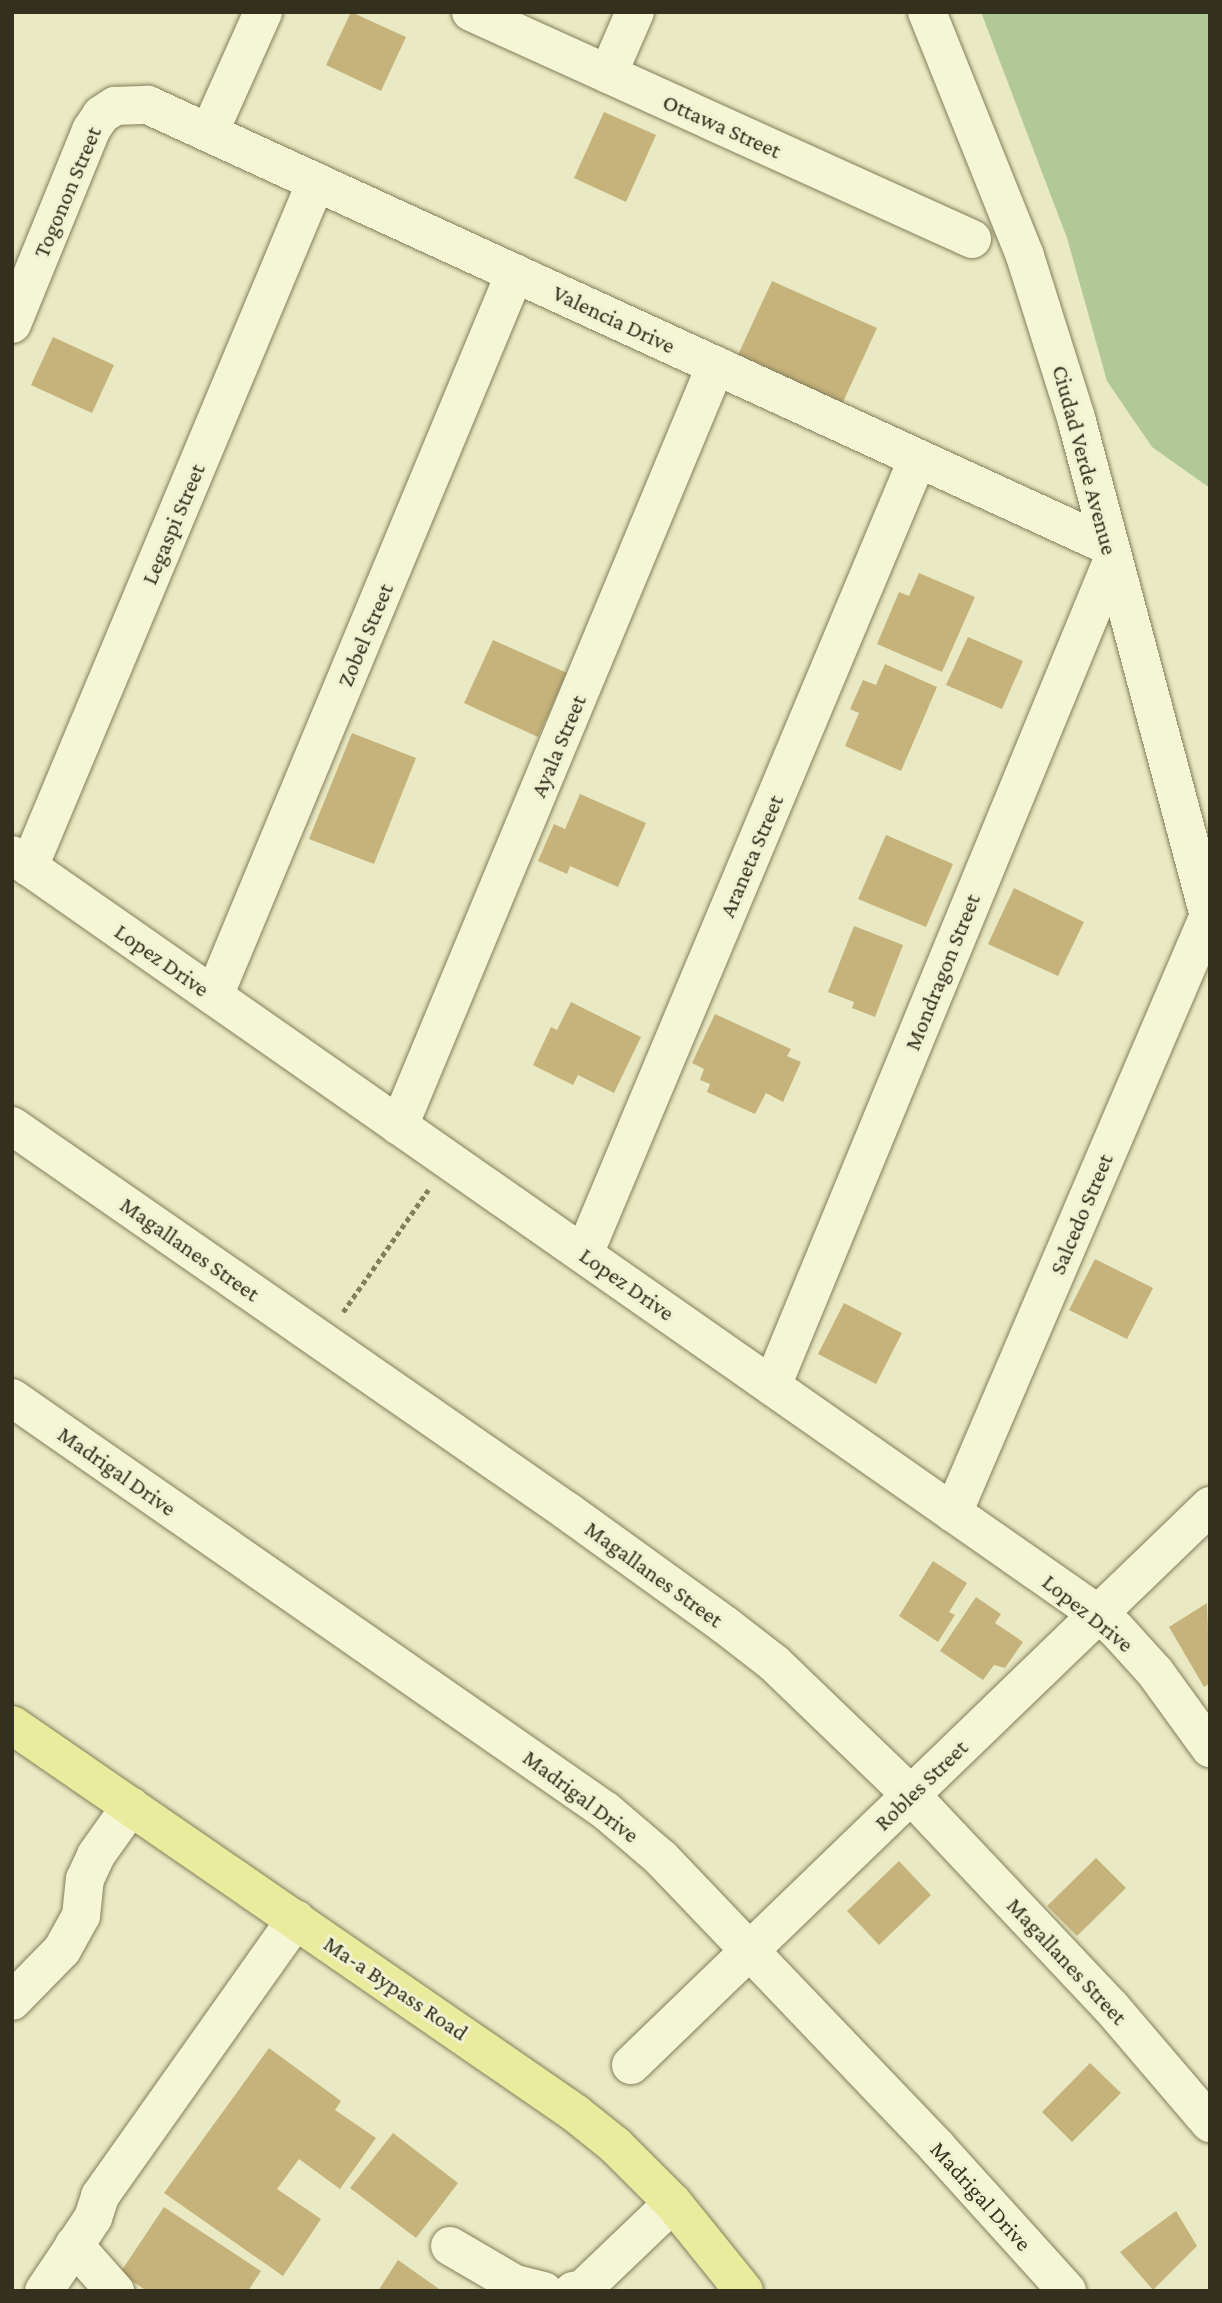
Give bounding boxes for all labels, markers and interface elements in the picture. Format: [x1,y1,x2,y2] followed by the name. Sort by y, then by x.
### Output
[659,88,785,164] street label: Ottawa Street
[27,122,107,262] street label: Togonon Street
[548,279,680,359] street label: Valencia Drive
[1046,362,1124,558] street label: Ciudad Verde Avenue
[135,459,211,589] street label: Legaspi Street
[331,579,399,691] street label: Zobel Street
[524,691,592,801] street label: Ayala Street
[713,791,789,921] street label: Araneta Street
[898,890,986,1054] street label: Mondragon Street
[109,917,215,1003] street label: Lopez Drive
[1043,1149,1119,1279] street label: Salcedo Street
[115,1191,265,1307] street label: Magallanes Street
[574,1241,680,1327] street label: Lopez Drive
[53,1420,181,1522] street label: Madrigal Drive
[580,1515,728,1633] street label: Magallanes Street
[1037,1568,1139,1658] street label: Lopez Drive
[869,1734,973,1836] street label: Robles Street
[518,1743,644,1849] street label: Madrigal Drive
[1001,1892,1133,2030] street label: Magallanes Street
[319,1930,473,2046] street label: Ma-a Bypass Road
[925,2135,1037,2257] street label: Madrigal Drive

